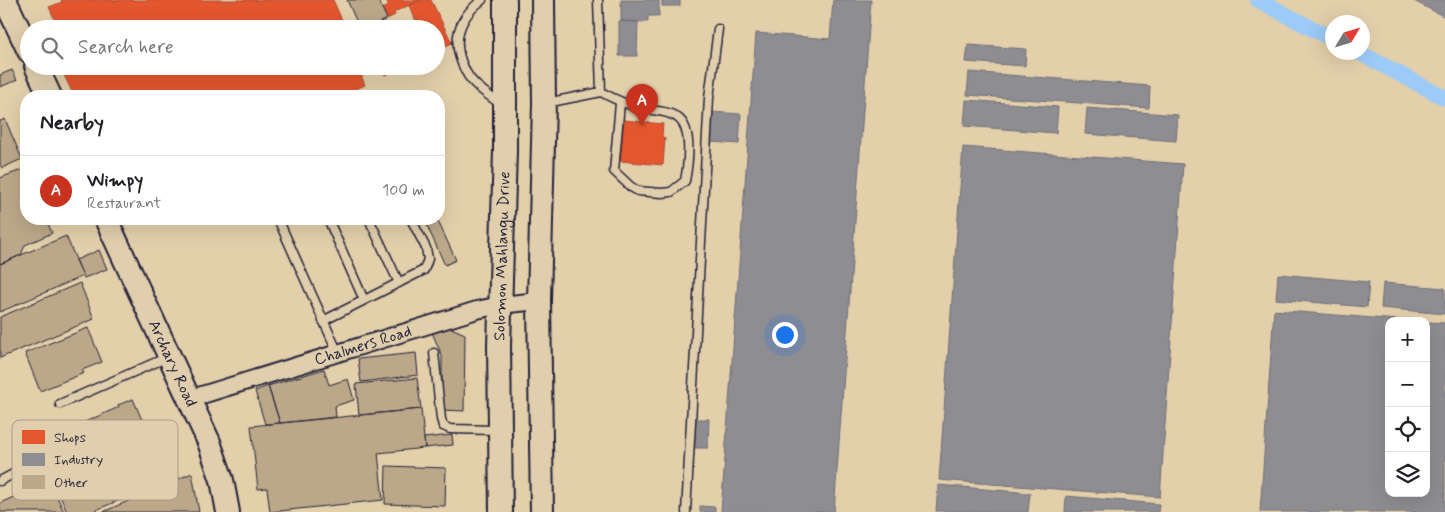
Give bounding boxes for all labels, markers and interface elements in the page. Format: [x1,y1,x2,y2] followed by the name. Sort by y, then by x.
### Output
[1325,15,1370,60] north arrow
[20,20,445,75] search box
[38,34,66,62] icon: search
[78,35,174,60] text: Search here
[626,84,658,125] pin: A
[40,109,104,137] text: Nearby
[87,168,143,193] text: Wimpy
[489,171,515,341] street label: Solomon Mahlangu Drive
[51,180,61,201] text: A
[382,180,425,201] text: 100 m
[87,193,161,214] text: Restaurant
[144,316,202,410] street label: Archary Road
[1385,317,1430,497] map controls
[1385,317,1430,362] button: +
[312,320,414,370] street label: Chalmers Road
[772,322,798,348] your location
[1385,362,1430,407] button: −
[1385,407,1430,452] button: locate
[12,420,178,500] legend
[54,429,86,447] text: Shops
[54,451,103,469] text: Industry
[1385,452,1430,497] button: layers
[54,474,88,492] text: Other

